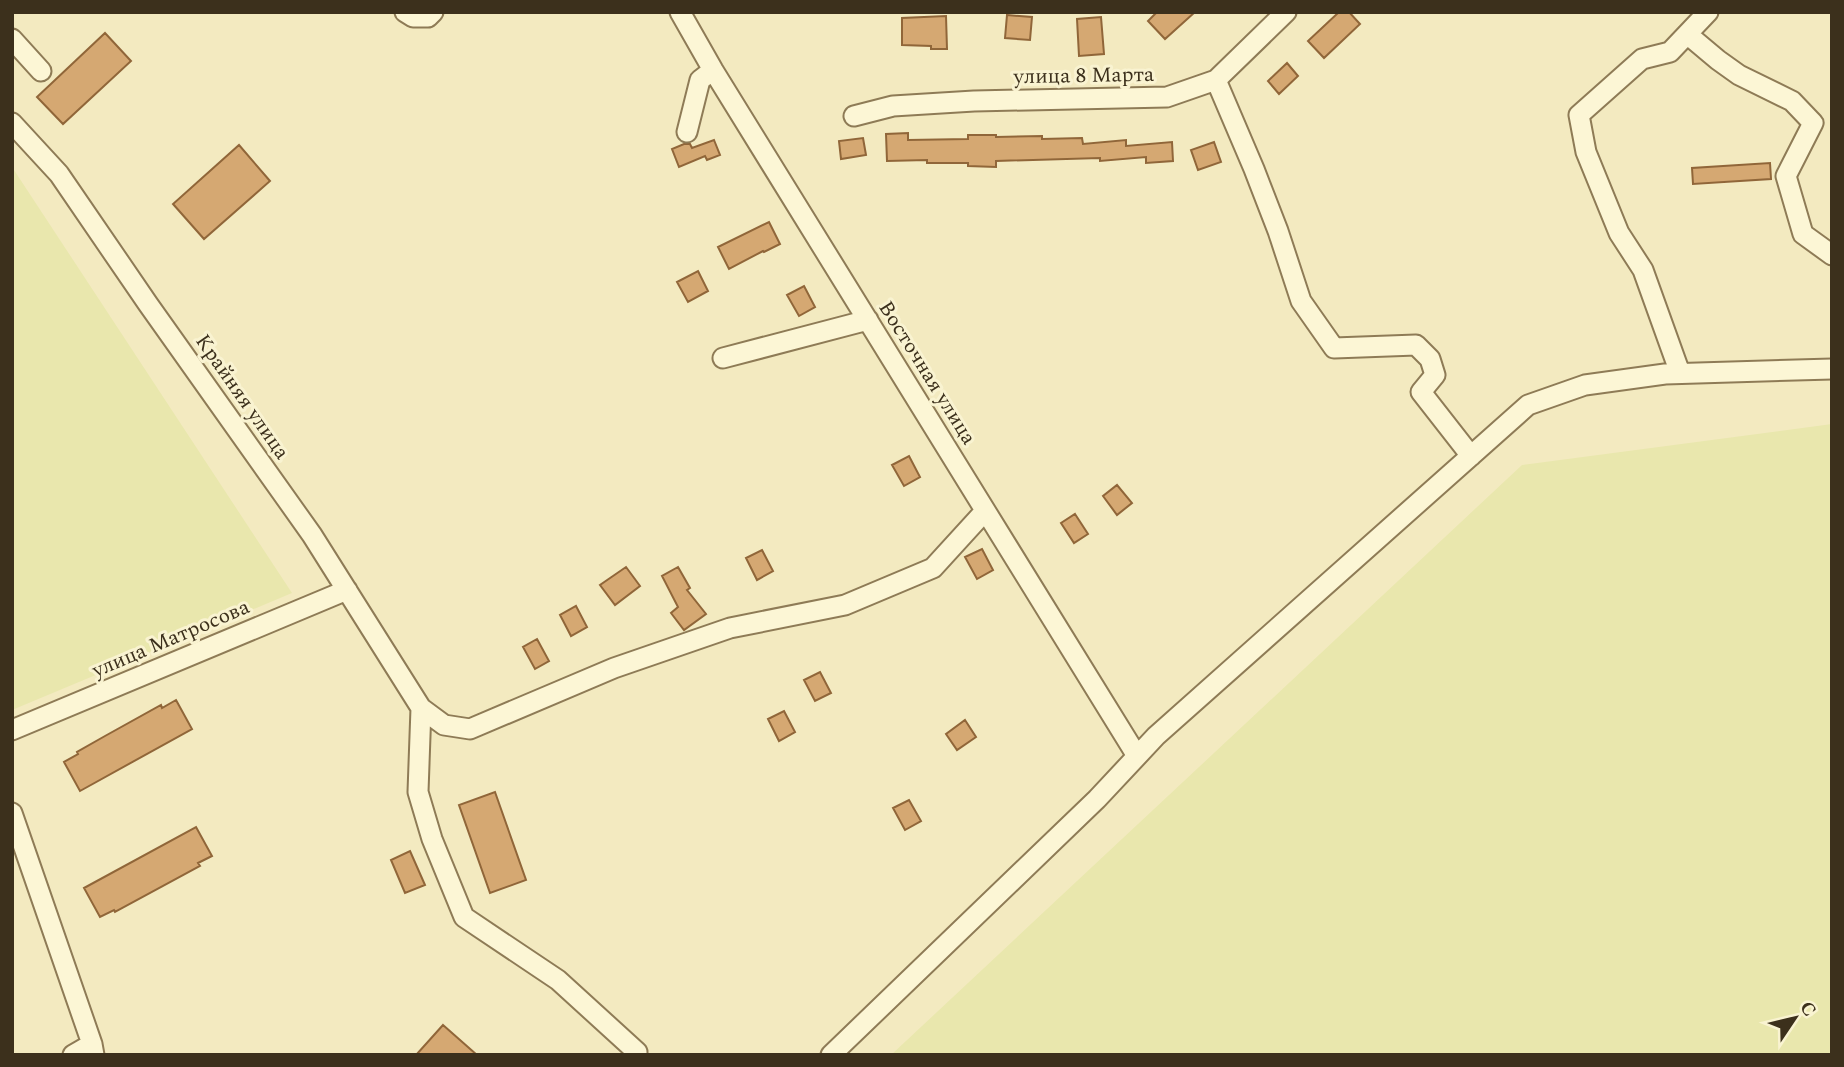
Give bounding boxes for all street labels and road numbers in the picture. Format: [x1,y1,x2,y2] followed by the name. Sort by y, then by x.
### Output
[1012,59,1155,93] street label: улица 8 Марта
[870,295,985,452] street label: Восточная улица
[187,328,298,467] street label: Крайняя улица
[86,591,256,687] street label: улица Матросова

